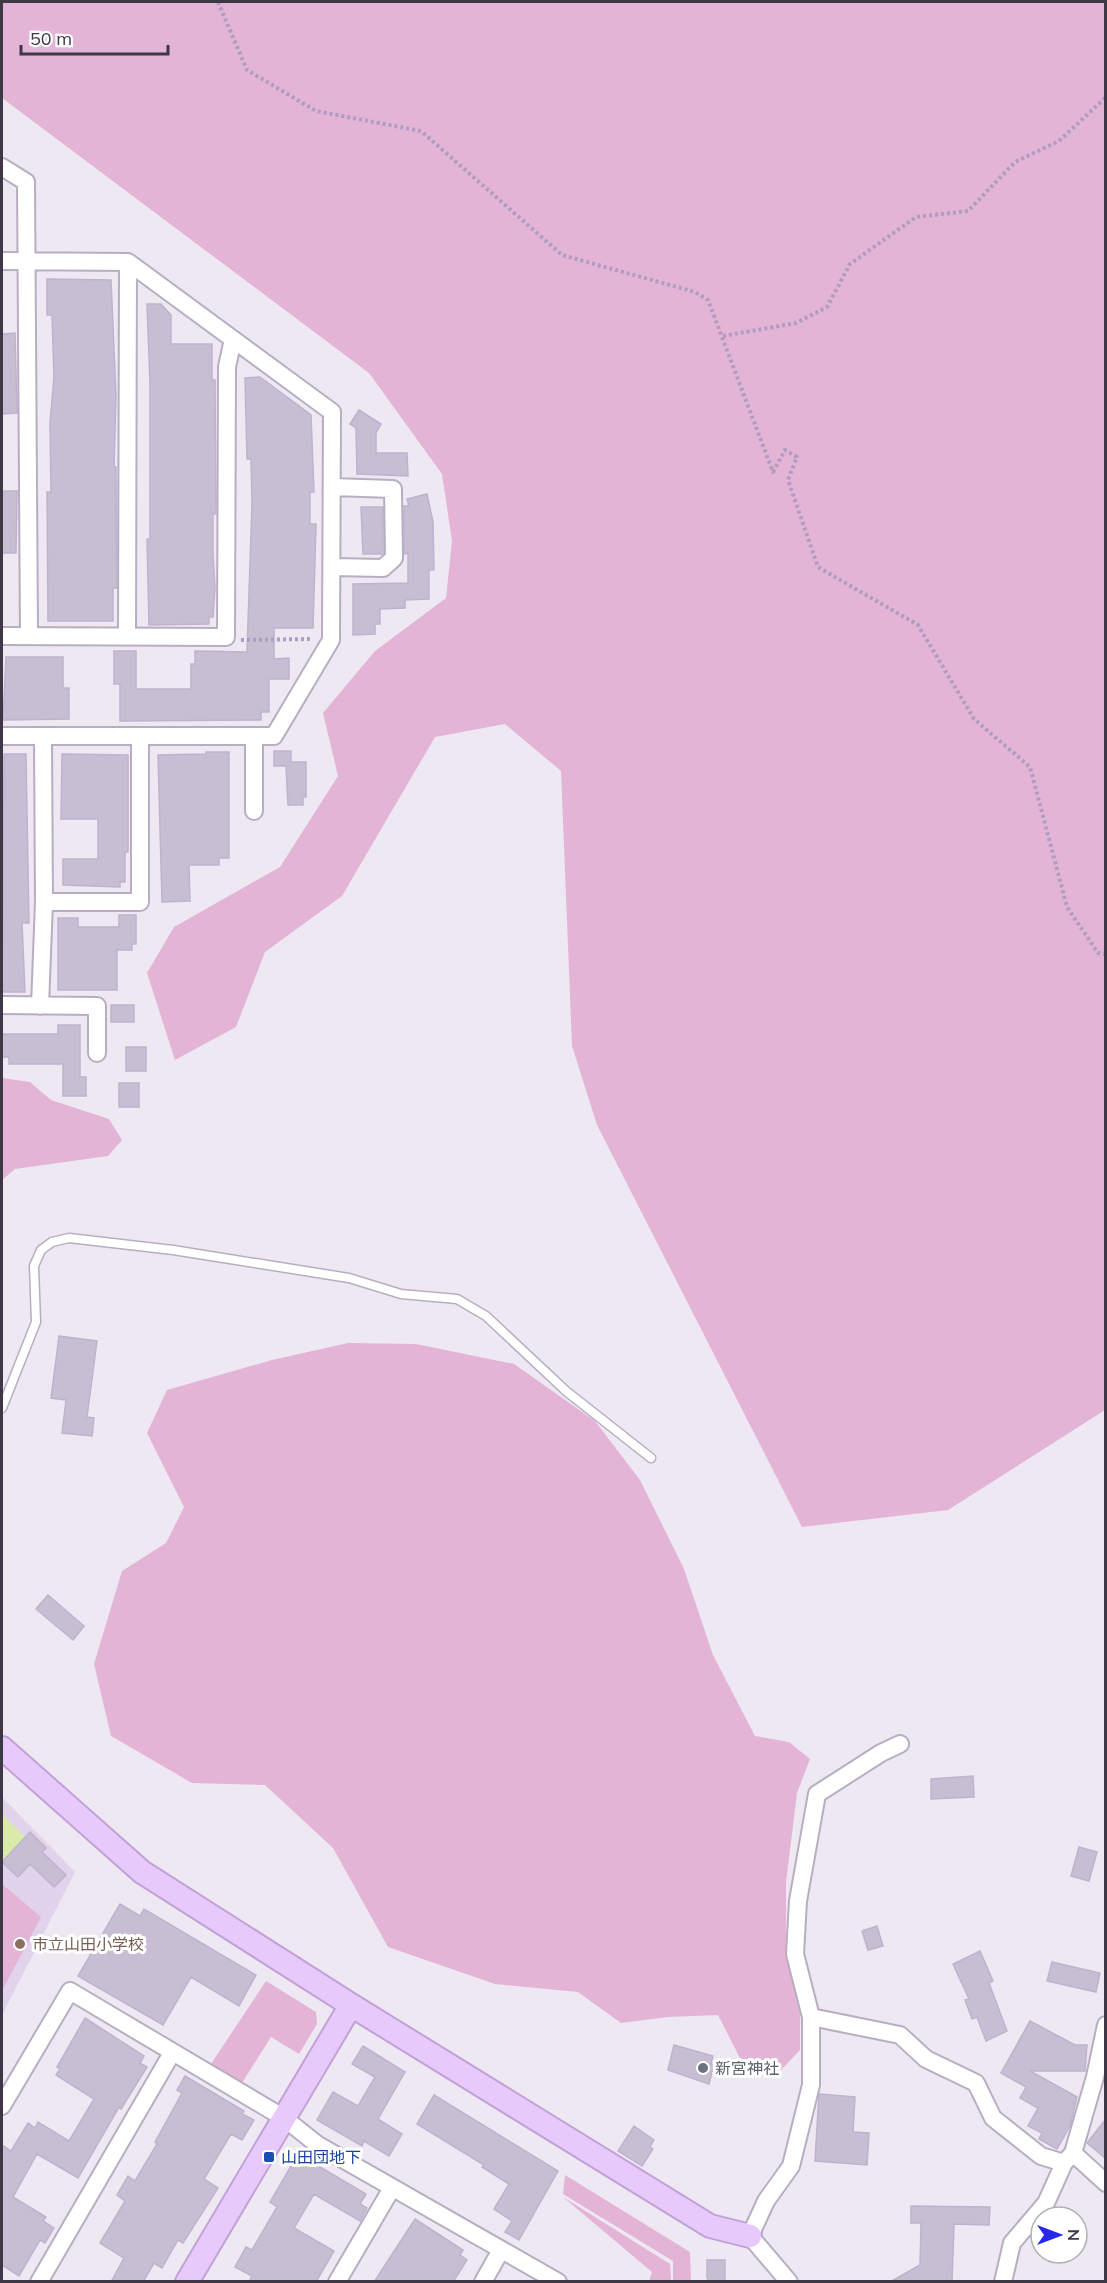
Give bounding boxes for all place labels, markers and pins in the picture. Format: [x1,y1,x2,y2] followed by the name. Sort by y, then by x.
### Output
[32,1934,144,1954] place label: 市立山田小学校
[13,1937,27,1951] marker: 市立山田小学校
[715,2058,779,2078] place label: 新宮神社
[696,2061,710,2075] marker: 新宮神社
[281,2147,361,2167] place label: 山田団地下
[262,2150,276,2164] marker: 山田団地下

